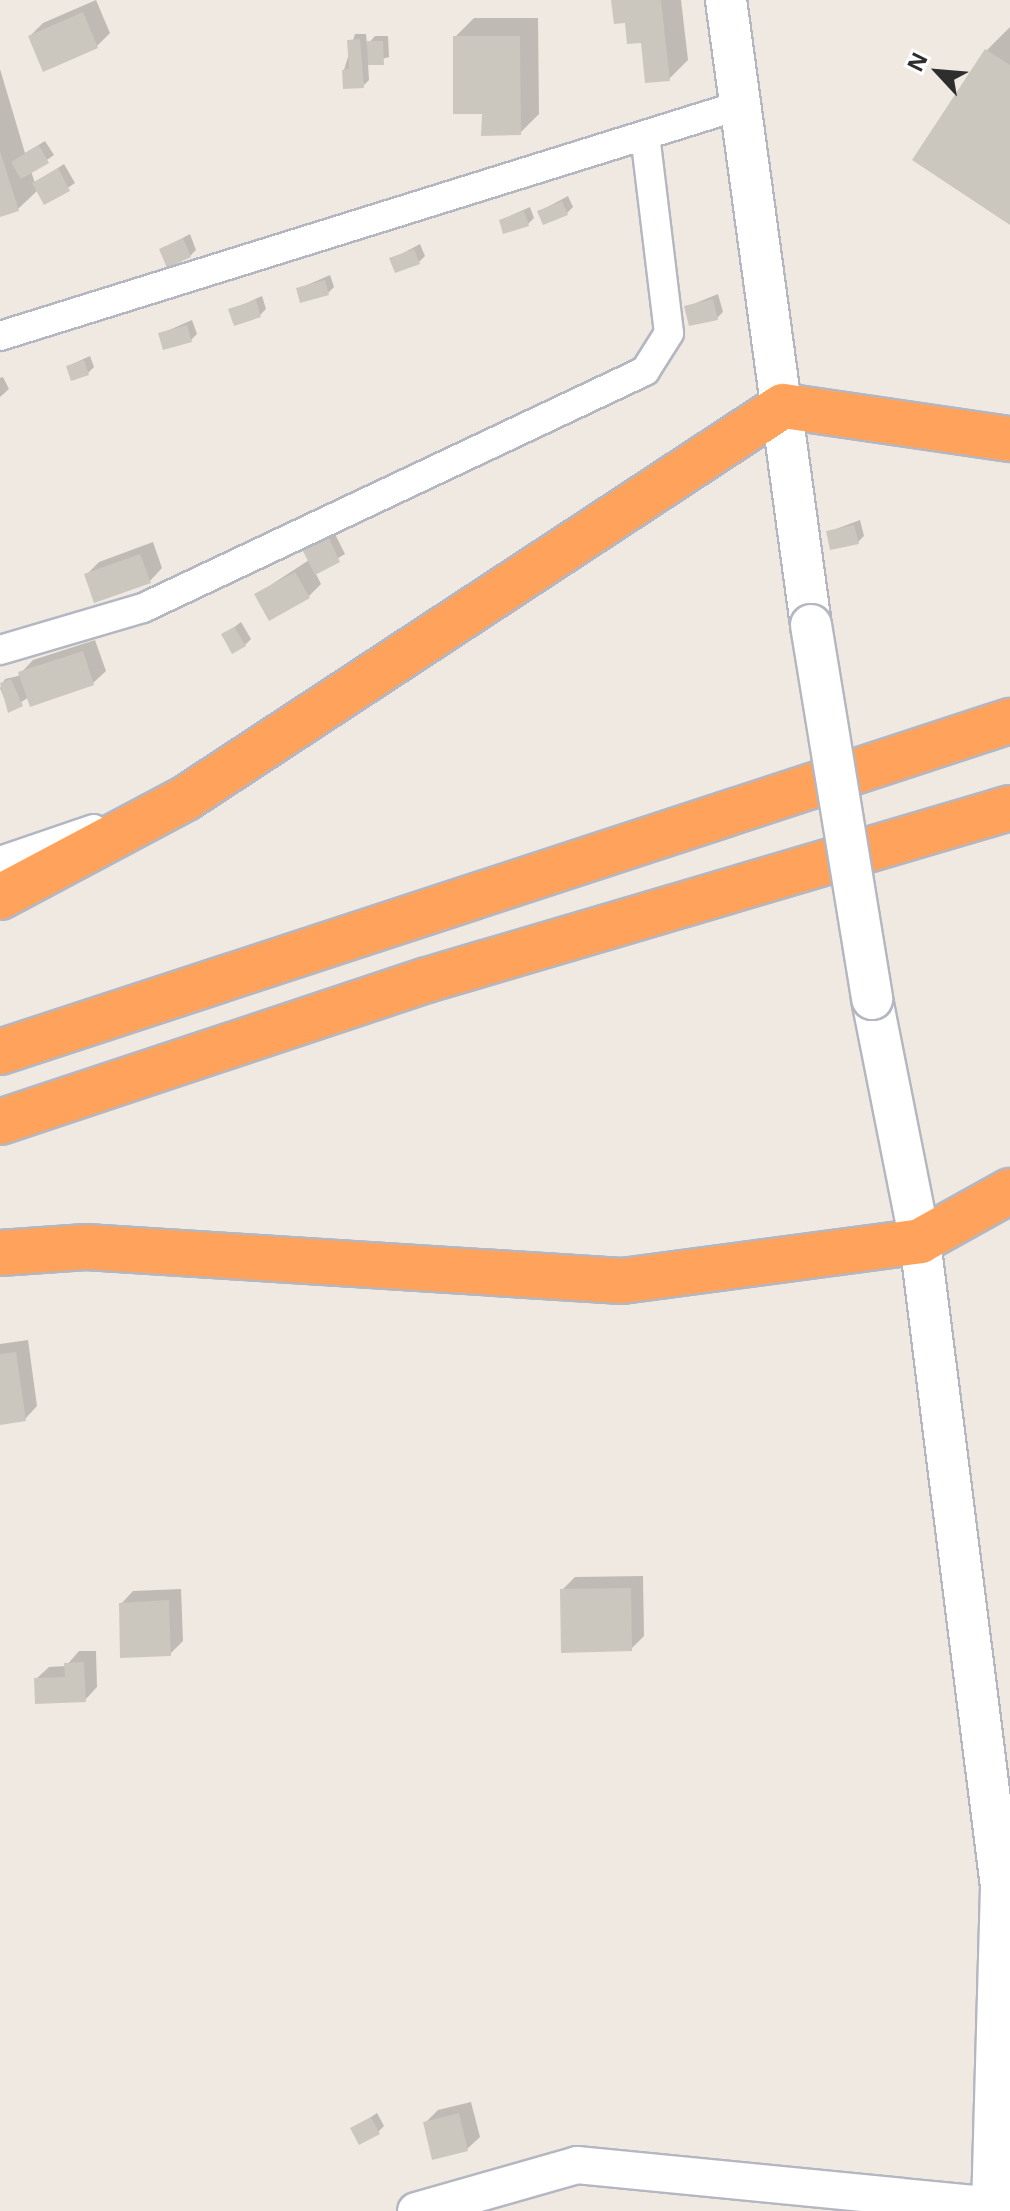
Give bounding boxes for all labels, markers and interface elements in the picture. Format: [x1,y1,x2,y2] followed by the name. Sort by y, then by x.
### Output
[898,32,978,112] north arrow
[899,47,934,76] text: N

